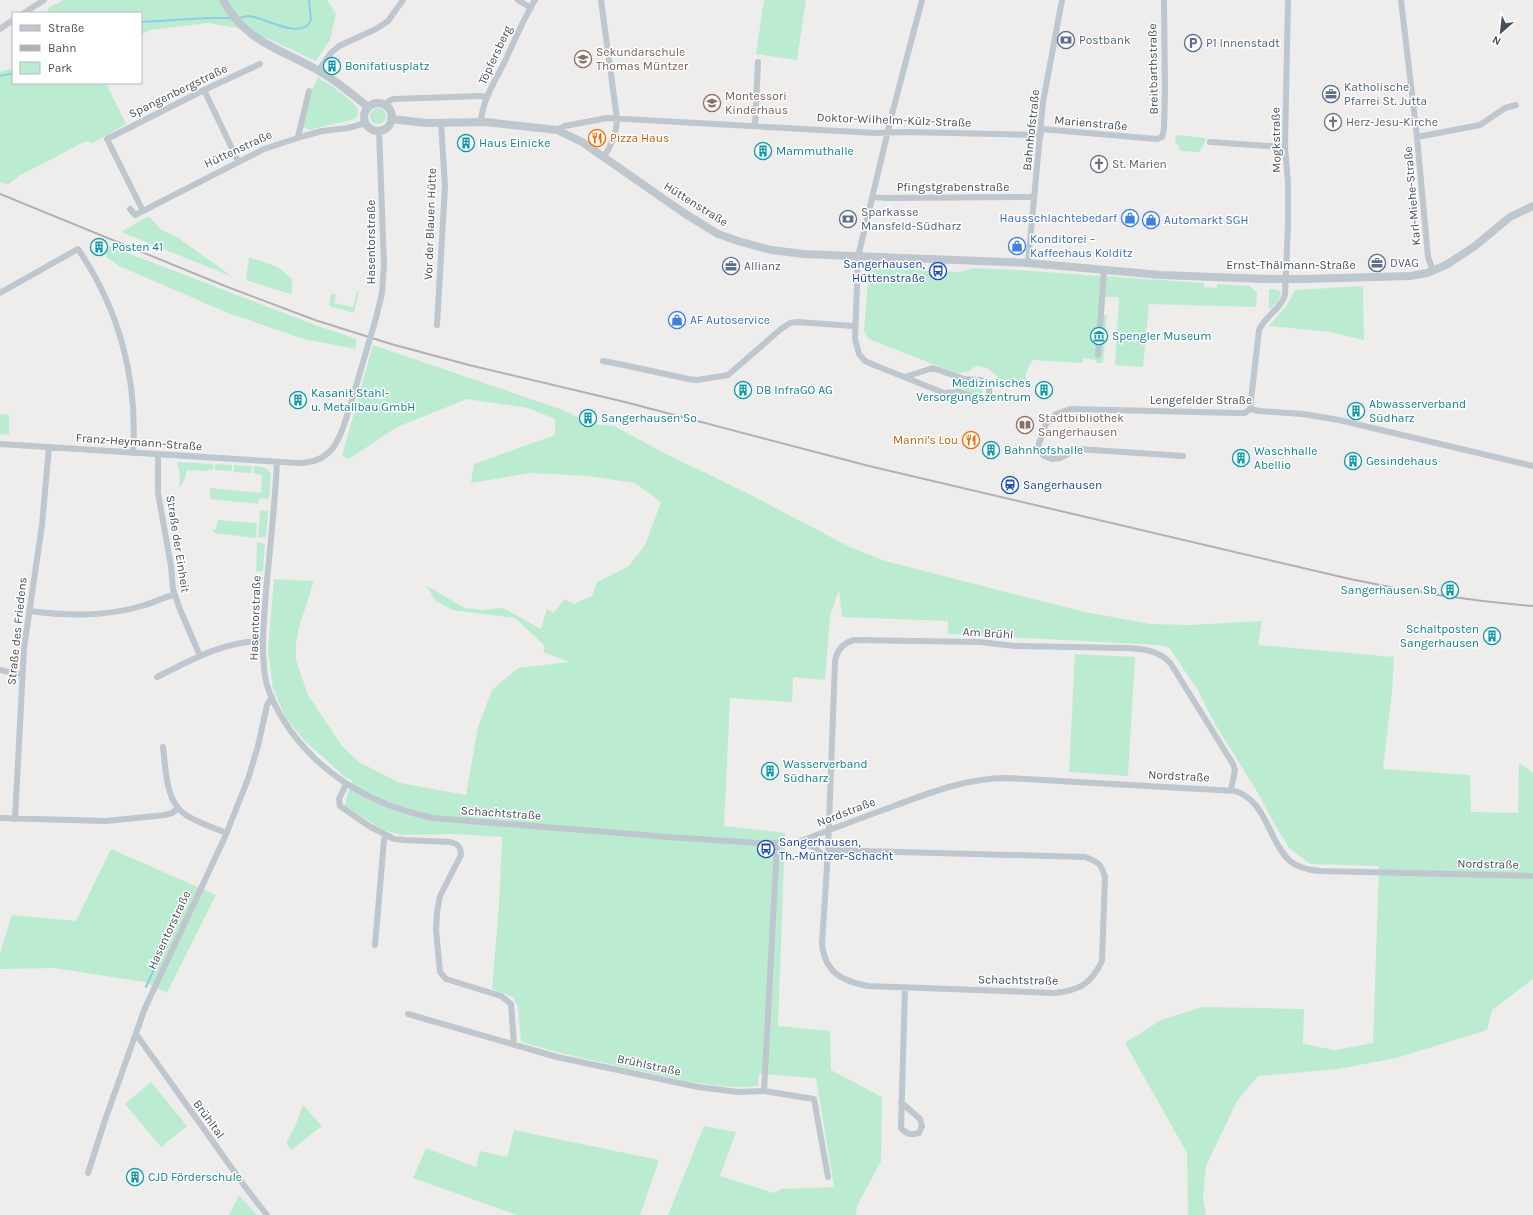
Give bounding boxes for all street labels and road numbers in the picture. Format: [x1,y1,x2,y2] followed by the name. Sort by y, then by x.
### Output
[475,23,515,87] street label: Töpfersberg
[1145,23,1161,115] street label: Breitbarthstraße
[126,61,230,121] street label: Spangenbergstraße
[1020,89,1042,171] street label: Bahnhofstraße
[1268,107,1284,173] street label: Mogkstraße
[816,110,972,130] street label: Doktor-Wilhelm-Külz-Straße
[1054,113,1128,133] street label: Marienstraße
[202,127,274,171] street label: Hüttenstraße
[1401,146,1423,246] street label: Karl-Miehe-Straße
[421,168,439,280] street label: Vor der Blauen Hütte
[661,179,731,229] street label: Hüttenstraße
[897,180,1009,194] street label: Pfingstgrabenstraße
[364,199,378,285] street label: Hasentorstraße
[1226,258,1356,272] street label: Ernst-Thälmann-Straße
[1150,393,1252,407] street label: Lengefelder Straße
[75,431,203,453] street label: Franz-Heymann-Straße
[163,494,193,594] street label: Straße der Einheit
[247,575,263,661] street label: Hasentorstraße
[4,576,30,686] street label: Straße des Friedens
[962,624,1014,642] street label: Am Brühl
[1148,767,1210,785] street label: Nordstraße
[815,794,877,830] street label: Nordstraße
[460,803,542,823] street label: Schachtstraße
[1457,856,1519,872] street label: Nordstraße
[145,889,193,971] street label: Hasentorstraße
[978,972,1058,988] street label: Schachtstraße
[616,1051,682,1079] street label: Brühlstraße
[190,1097,228,1141] street label: Brühltal

